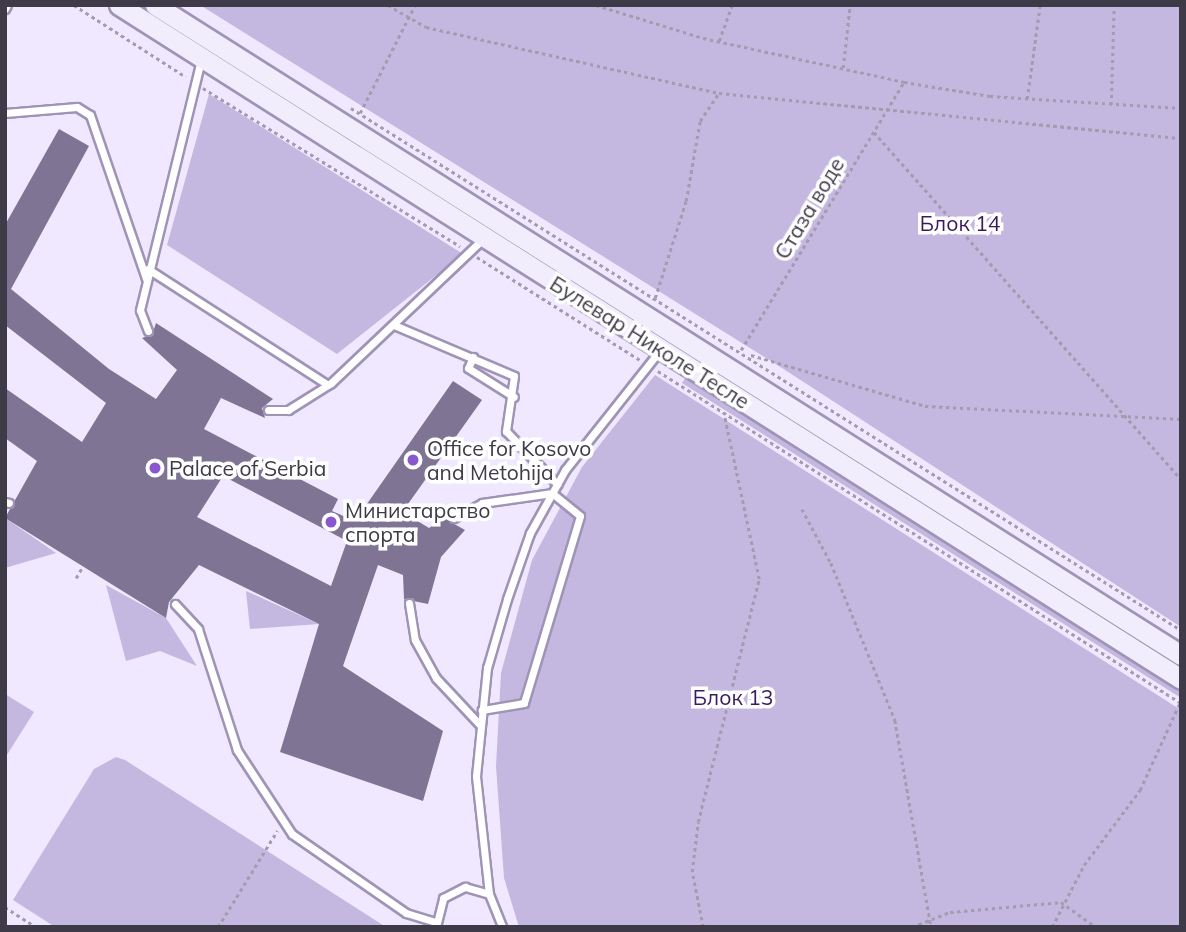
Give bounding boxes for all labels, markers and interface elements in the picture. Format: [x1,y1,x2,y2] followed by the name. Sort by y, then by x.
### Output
[769,153,849,263] street label: Стаза воде
[920,210,1000,236] park label: Блок 14
[546,270,754,414] street label: Булевар Николе Тесле
[427,435,591,485] place label: Office for Kosovo and Metohija
[405,452,421,468] marker: Office for Kosovo and Metohija
[169,455,326,481] place label: Palace of Serbia
[147,460,163,476] marker: Palace of Serbia
[345,497,490,547] place label: Министарство спорта
[323,514,339,530] marker: Министарство спорта
[693,684,773,710] park label: Блок 13

